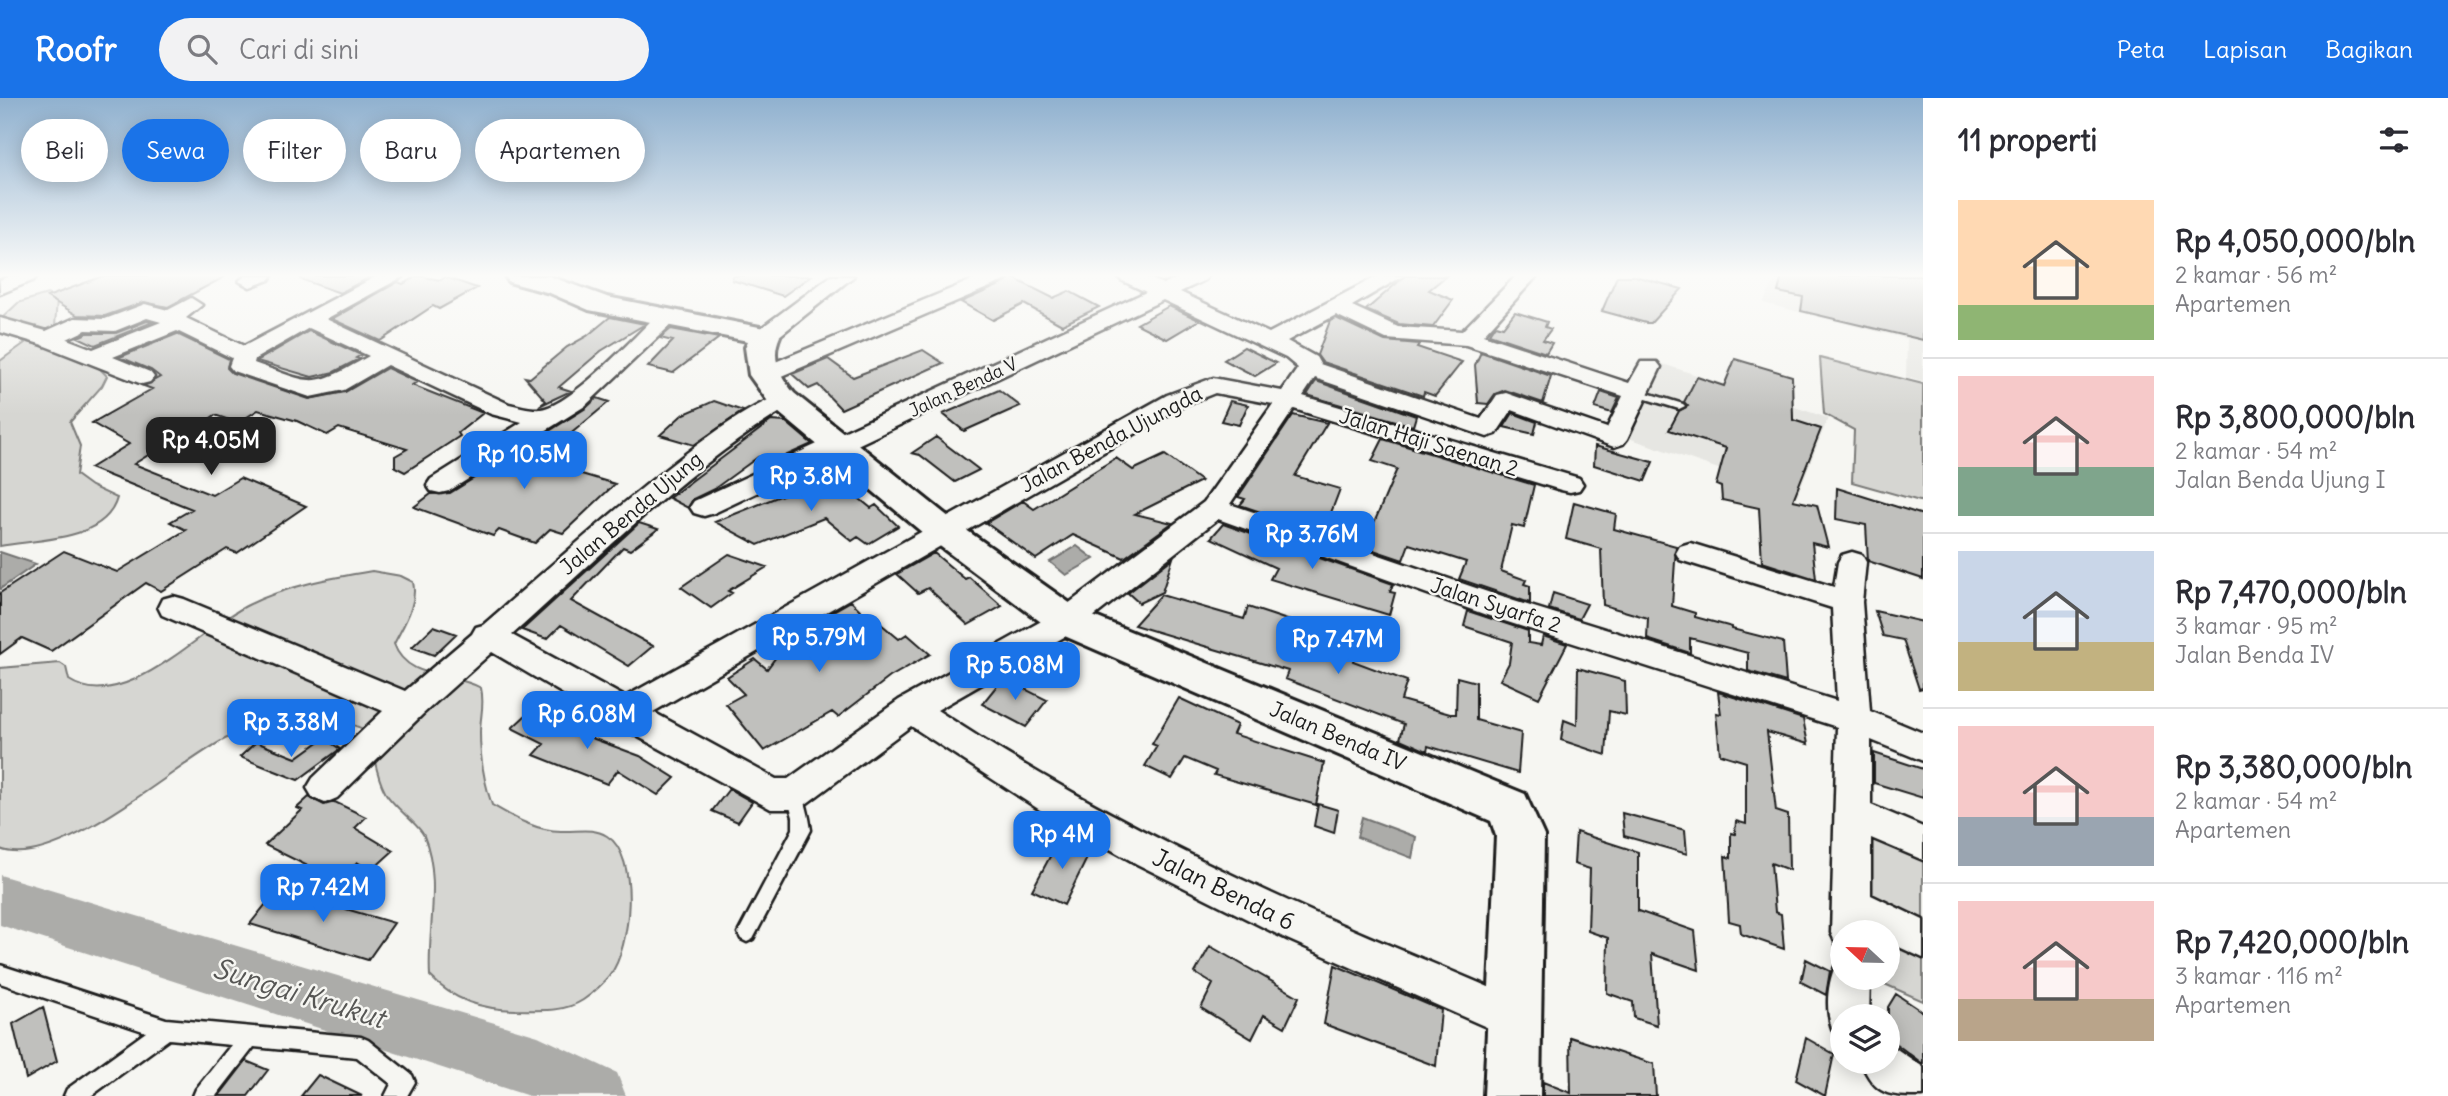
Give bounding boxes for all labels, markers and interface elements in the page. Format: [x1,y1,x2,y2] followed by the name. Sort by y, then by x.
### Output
[159,18,649,81] search box
[35,28,117,70] text: Roofr
[183,30,221,68] icon: search
[239,33,359,66] text: Cari di sini
[2117,34,2165,64] text: Peta
[2203,34,2287,64] text: Lapisan
[2325,34,2413,64] text: Bagikan
[21,119,108,182] chip: Beli
[122,119,229,182] chip: Sewa
[243,119,346,182] chip: Filter
[360,119,461,182] chip: Baru
[475,119,645,182] chip: Apartemen
[1958,121,2097,159] text: 11 properti
[2375,121,2413,159] icon: filters
[2175,222,2415,260] text: Rp 4,050,000/bln
[2014,228,2098,312] icon: home
[2175,260,2337,289] text: 2 kamar · 56 m²
[2175,289,2291,318] text: Apartemen
[905,352,1021,422] street label: Jalan Benda V
[1015,380,1207,498] street label: Jalan Benda Ujungda
[2175,398,2415,436] text: Rp 3,800,000/bln
[1336,402,1522,482] street label: Jalan Haji Saenan 2
[2014,404,2098,488] icon: home
[139,418,283,477] pin: Rp 4.05M
[162,425,260,454] text: Rp 4.05M
[452,432,596,491] pin: Rp 10.5M
[2175,436,2337,465] text: 2 kamar · 54 m²
[477,439,571,468] text: Rp 10.5M
[554,445,708,581] street label: Jalan Benda Ujung
[746,454,876,513] pin: Rp 3.8M
[770,461,852,490] text: Rp 3.8M
[2175,465,2386,494] text: Jalan Benda Ujung I
[1240,512,1384,571] pin: Rp 3.76M
[1265,519,1359,548] text: Rp 3.76M
[1427,571,1565,639] street label: Jalan Syarfa 2
[2175,573,2407,611] text: Rp 7,470,000/bln
[2014,579,2098,663] icon: home
[2175,611,2338,640] text: 3 kamar · 95 m²
[747,614,891,674] pin: Rp 5.79M
[1266,616,1410,676] pin: Rp 7.47M
[772,622,866,651] text: Rp 5.79M
[1292,624,1384,653] text: Rp 7.47M
[2175,640,2334,669] text: Jalan Benda IV
[943,642,1087,702] pin: Rp 5.08M
[966,650,1064,679] text: Rp 5.08M
[515,692,659,751] pin: Rp 6.08M
[1266,695,1410,777] street label: Jalan Benda IV
[538,699,636,728] text: Rp 6.08M
[219,700,363,759] pin: Rp 3.38M
[243,707,339,736] text: Rp 3.38M
[2175,748,2412,786] text: Rp 3,380,000/bln
[2014,754,2098,838] icon: home
[2175,786,2337,815] text: 2 kamar · 54 m²
[1013,812,1111,871] pin: Rp 4M
[2175,815,2291,844] text: Apartemen
[1029,819,1095,848] text: Rp 4M
[1148,842,1300,936] street label: Jalan Benda 6
[251,864,395,924] pin: Rp 7.42M
[276,872,370,901] text: Rp 7.42M
[1830,920,1900,990] north arrow
[1830,920,1900,1074] map controls
[2175,923,2409,961] text: Rp 7,420,000/bln
[2014,929,2098,1013] icon: home
[209,950,393,1037] water label: Sungai Krukut
[2175,961,2343,990] text: 3 kamar · 116 m²
[2175,990,2291,1019] text: Apartemen
[1830,1004,1900,1074] button: layers

